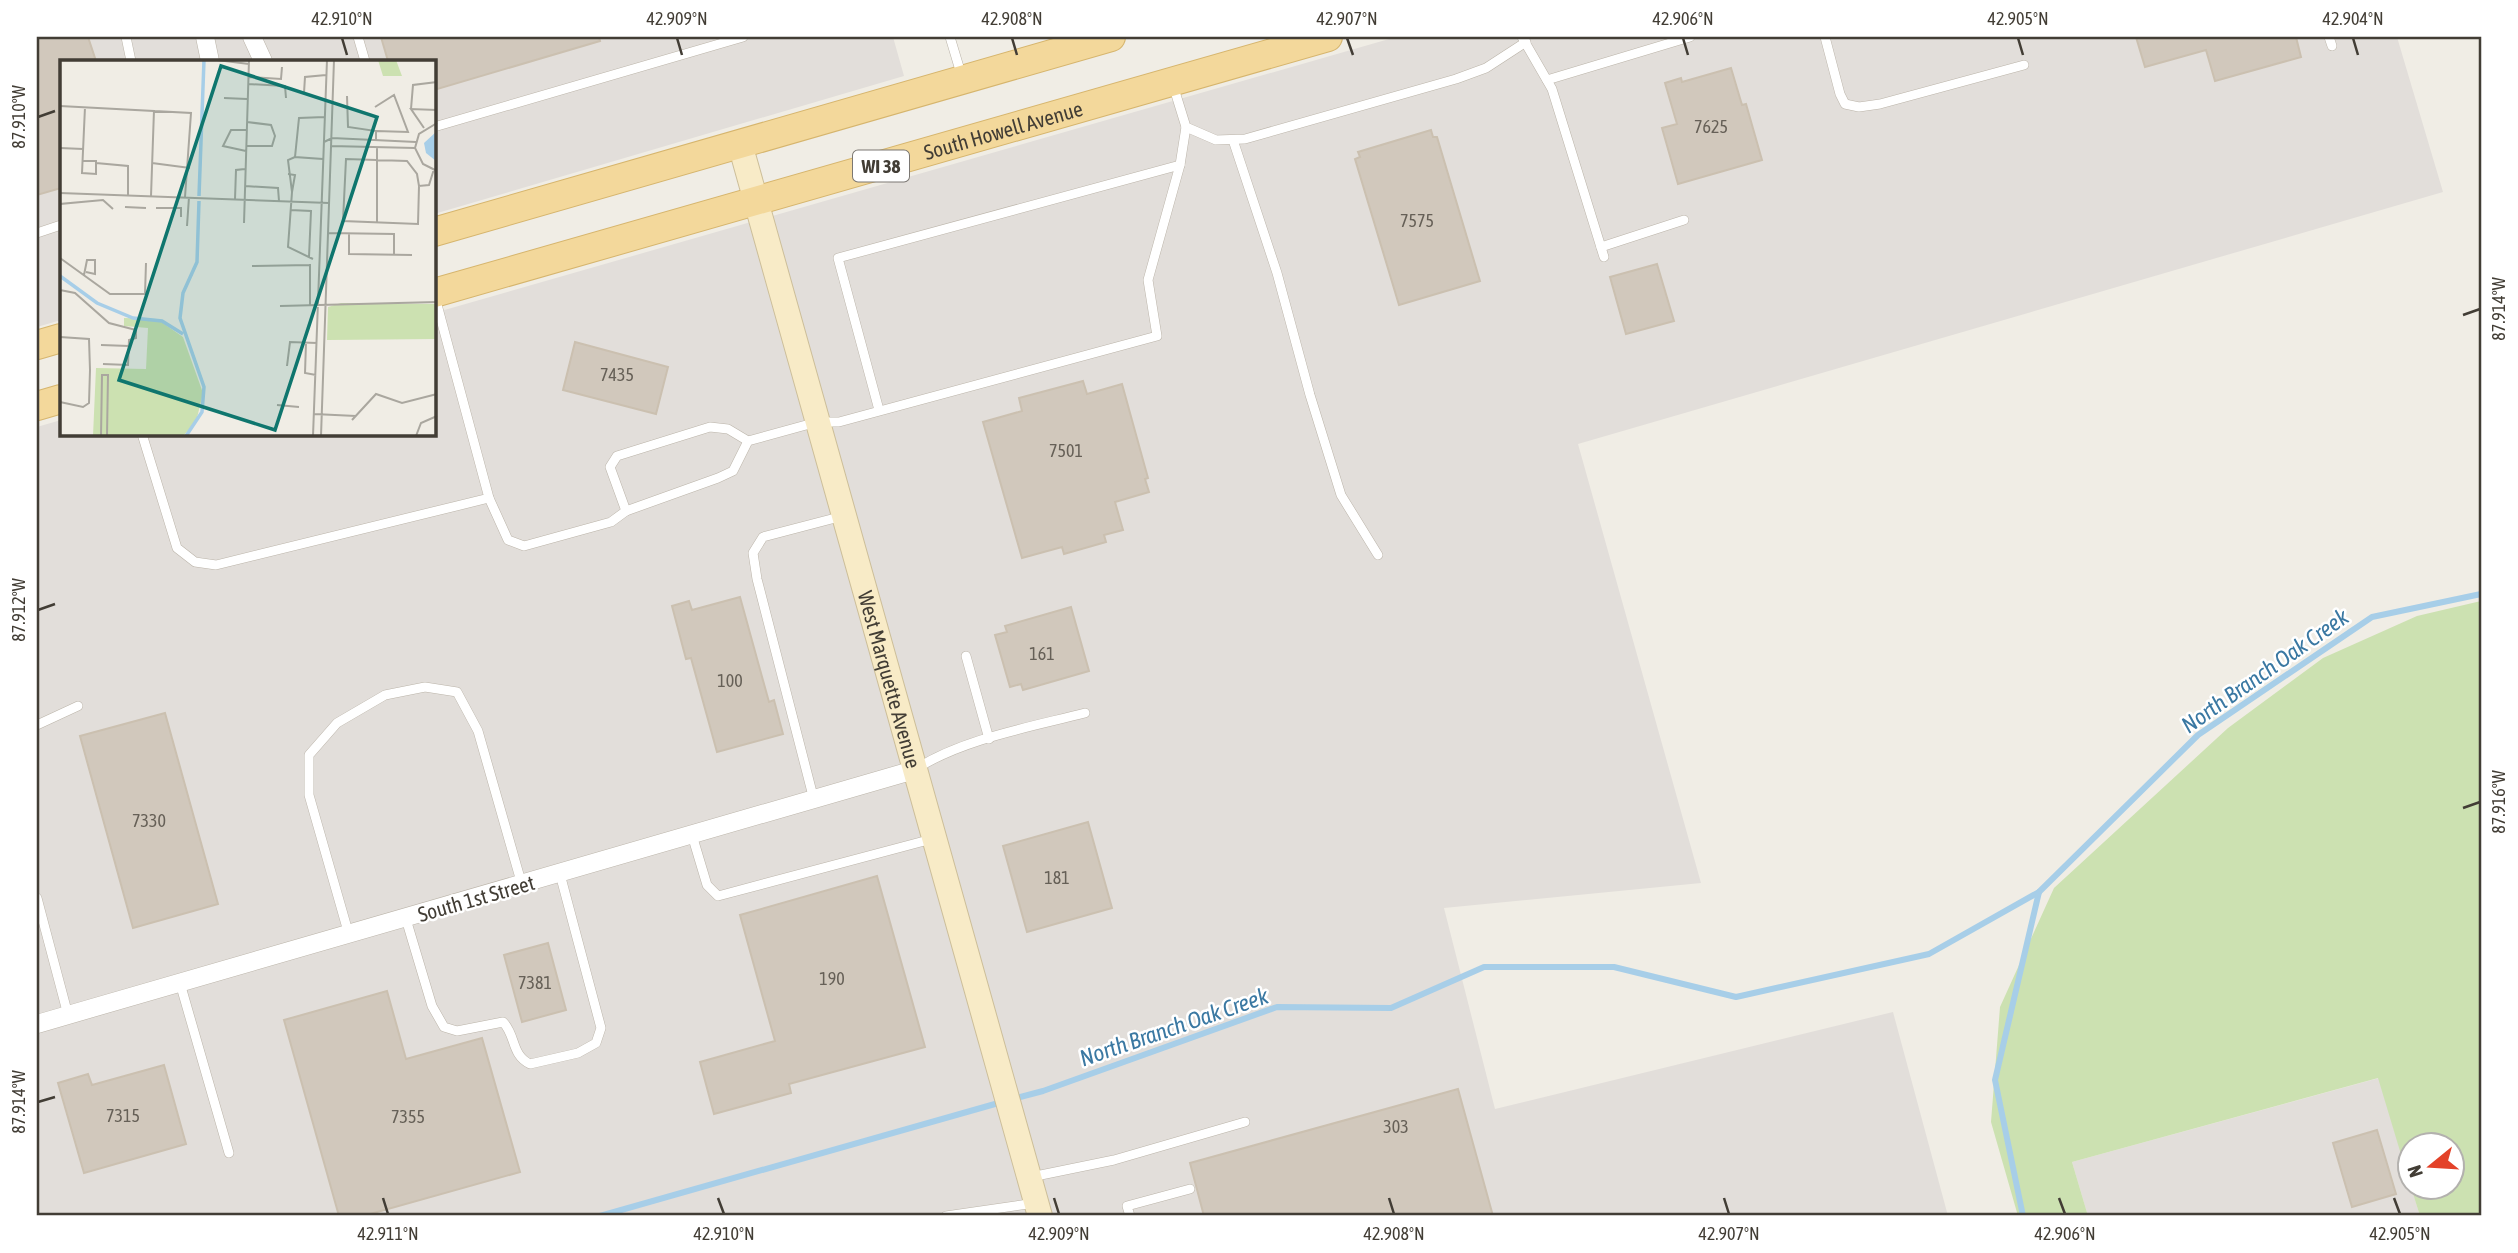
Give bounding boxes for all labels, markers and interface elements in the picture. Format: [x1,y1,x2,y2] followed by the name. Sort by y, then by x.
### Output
[311,8,373,29] text: 42.910°N
[646,8,708,29] text: 42.909°N
[981,8,1043,29] text: 42.908°N
[1316,8,1378,29] text: 42.907°N
[1652,8,1714,29] text: 42.906°N
[1987,8,2049,29] text: 42.905°N
[2322,8,2384,29] text: 42.904°N
[60,60,436,436] inset map
[8,85,29,149] text: 87.910°W
[921,96,1085,164] street label: South Howell Avenue
[1694,116,1728,137] house number: 7625
[853,150,909,182] road number: WI 38
[1400,210,1434,231] house number: 7575
[2488,277,2509,341] text: 87.914°W
[600,364,634,385] house number: 7435
[1049,440,1083,461] house number: 7501
[8,578,29,642] text: 87.912°W
[854,588,926,771] street label: West Marquette Avenue
[2176,603,2354,738] water label: North Branch Oak Creek
[1029,643,1055,664] house number: 161
[717,670,743,691] house number: 100
[2488,770,2509,834] text: 87.916°W
[132,810,166,831] house number: 7330
[1044,867,1070,888] house number: 181
[415,870,537,926] street label: South 1st Street
[819,968,845,989] house number: 190
[518,972,552,993] house number: 7381
[1076,982,1273,1072] water label: North Branch Oak Creek
[8,1070,29,1134] text: 87.914°W
[106,1105,140,1126] house number: 7315
[391,1106,425,1127] house number: 7355
[1383,1116,1409,1137] house number: 303
[2396,1130,2466,1200] north arrow
[2403,1163,2427,1180] text: N
[357,1223,419,1244] text: 42.911°N
[693,1223,755,1244] text: 42.910°N
[1028,1223,1090,1244] text: 42.909°N
[1363,1223,1425,1244] text: 42.908°N
[1698,1223,1760,1244] text: 42.907°N
[2034,1223,2096,1244] text: 42.906°N
[2369,1223,2431,1244] text: 42.905°N

